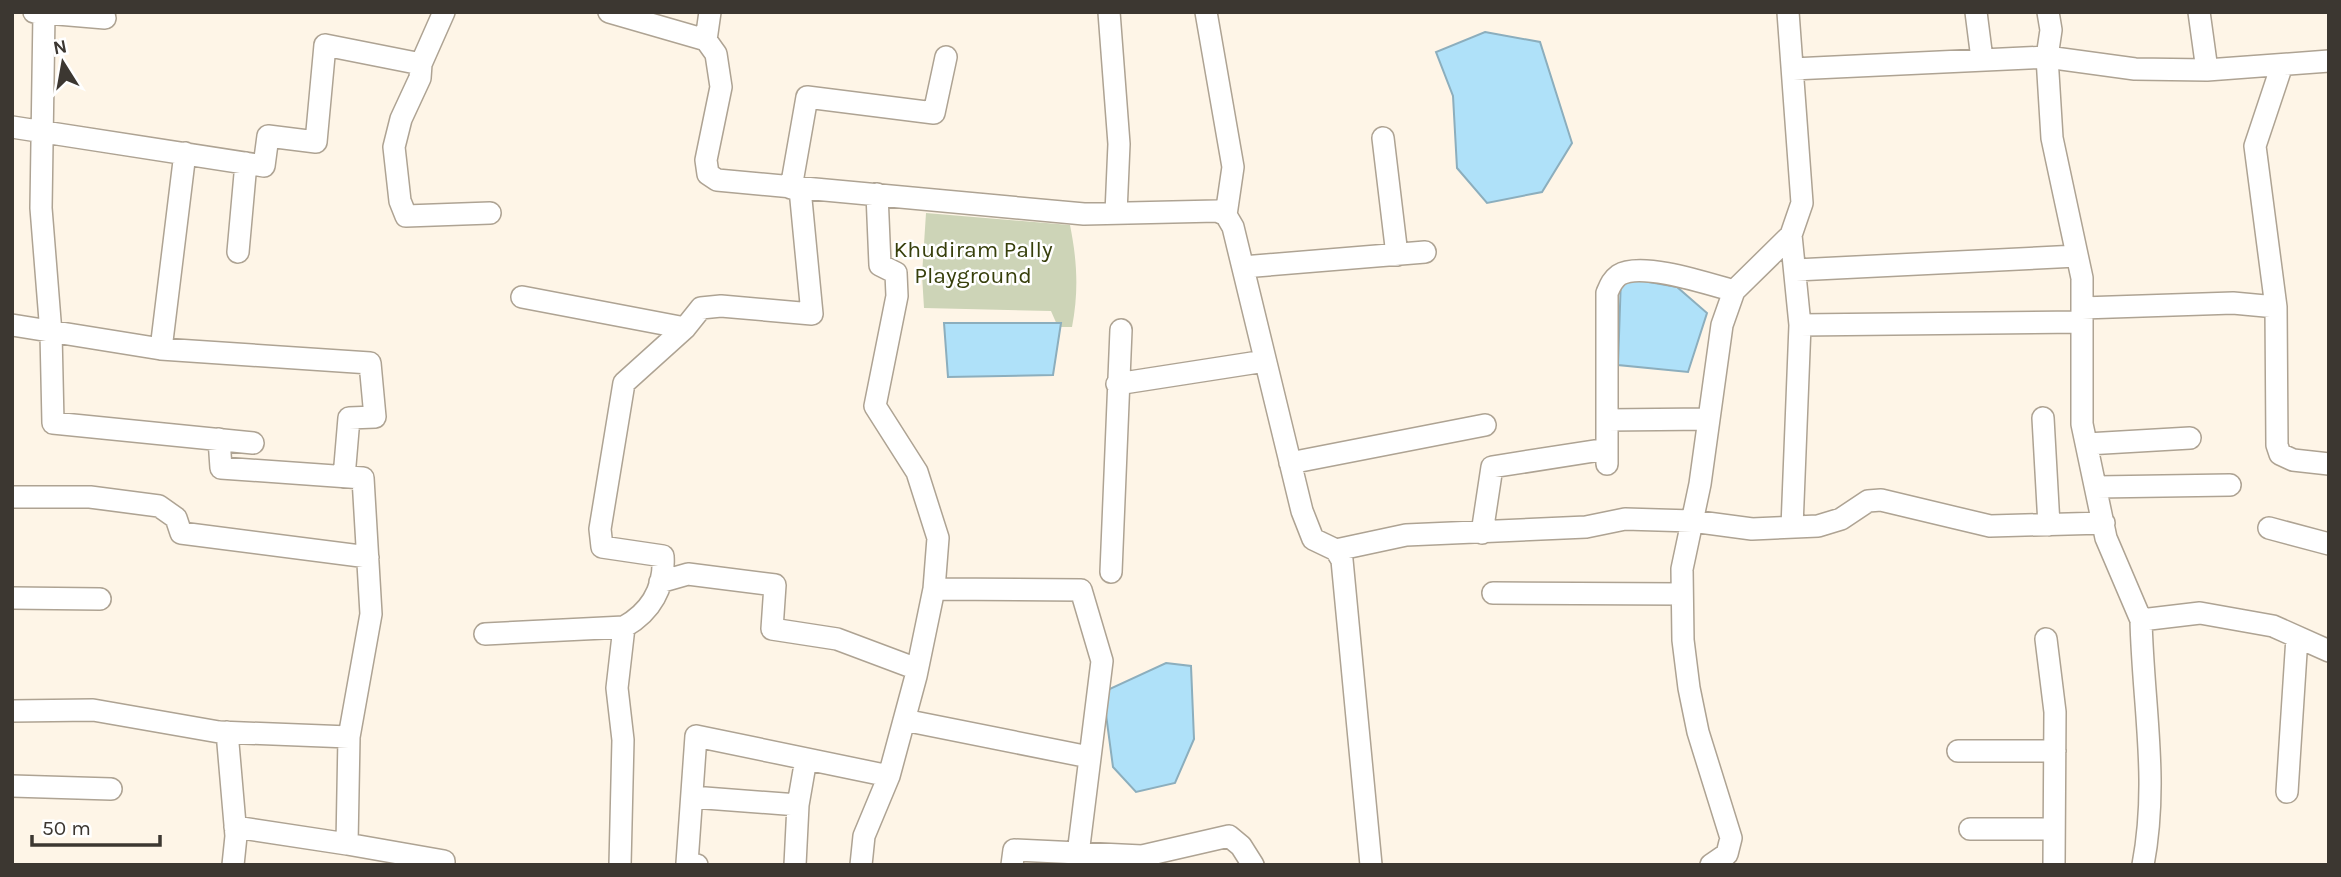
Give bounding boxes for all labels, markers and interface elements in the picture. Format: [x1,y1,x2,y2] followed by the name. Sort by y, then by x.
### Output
[28,28,98,98] north arrow
[51,35,69,59] text: N
[893,236,1053,289] park label: Khudiram Pally Playground
[32,804,159,848] scale bar
[42,816,91,840] text: 50 m

